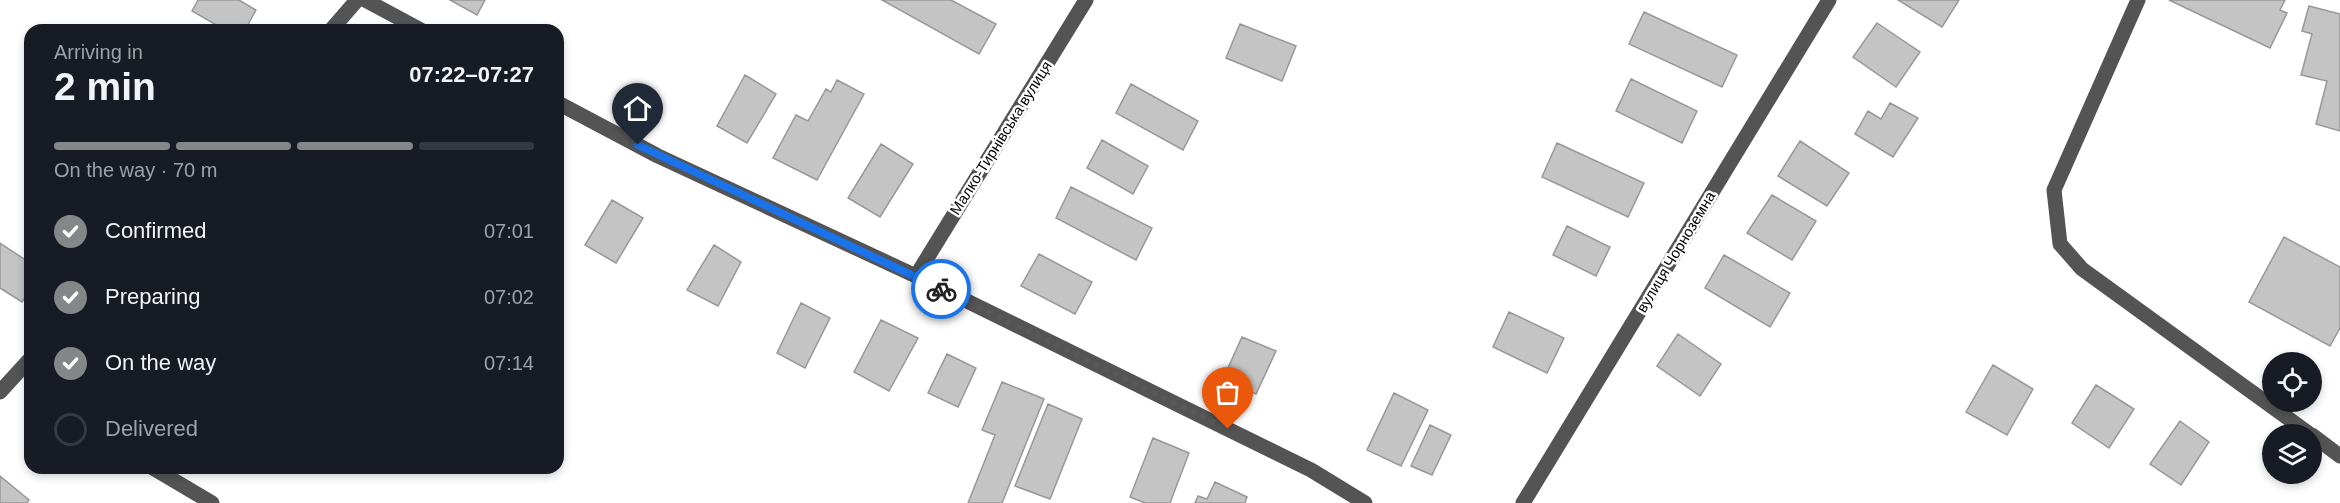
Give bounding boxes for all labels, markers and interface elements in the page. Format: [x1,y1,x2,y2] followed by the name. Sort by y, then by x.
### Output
[54,41,143,63] text: Arriving in
[946,58,1055,218] street label: Малко-Тирнівська вулиця
[409,62,534,87] text: 07:22–07:27
[54,65,156,108] text: 2 min
[612,83,663,145] pin
[621,92,654,125] icon: home
[54,159,217,181] text: On the way · 70 m
[1633,188,1719,315] street label: вулиця Чорноземна
[54,215,87,248] icon: check
[105,218,206,243] text: Confirmed
[484,220,534,242] text: 07:01
[911,259,971,319] courier
[925,273,958,306] icon: bike
[54,281,87,314] icon: check
[105,284,200,309] text: Preparing
[484,286,534,308] text: 07:02
[54,347,87,380] icon: check
[105,350,216,375] text: On the way
[484,352,534,374] text: 07:14
[2262,352,2322,484] map controls
[2262,352,2322,412] button: locate
[1202,367,1253,429] pin
[1211,376,1244,409] icon: bag
[105,416,198,441] text: Delivered
[2262,424,2322,484] button: layers

